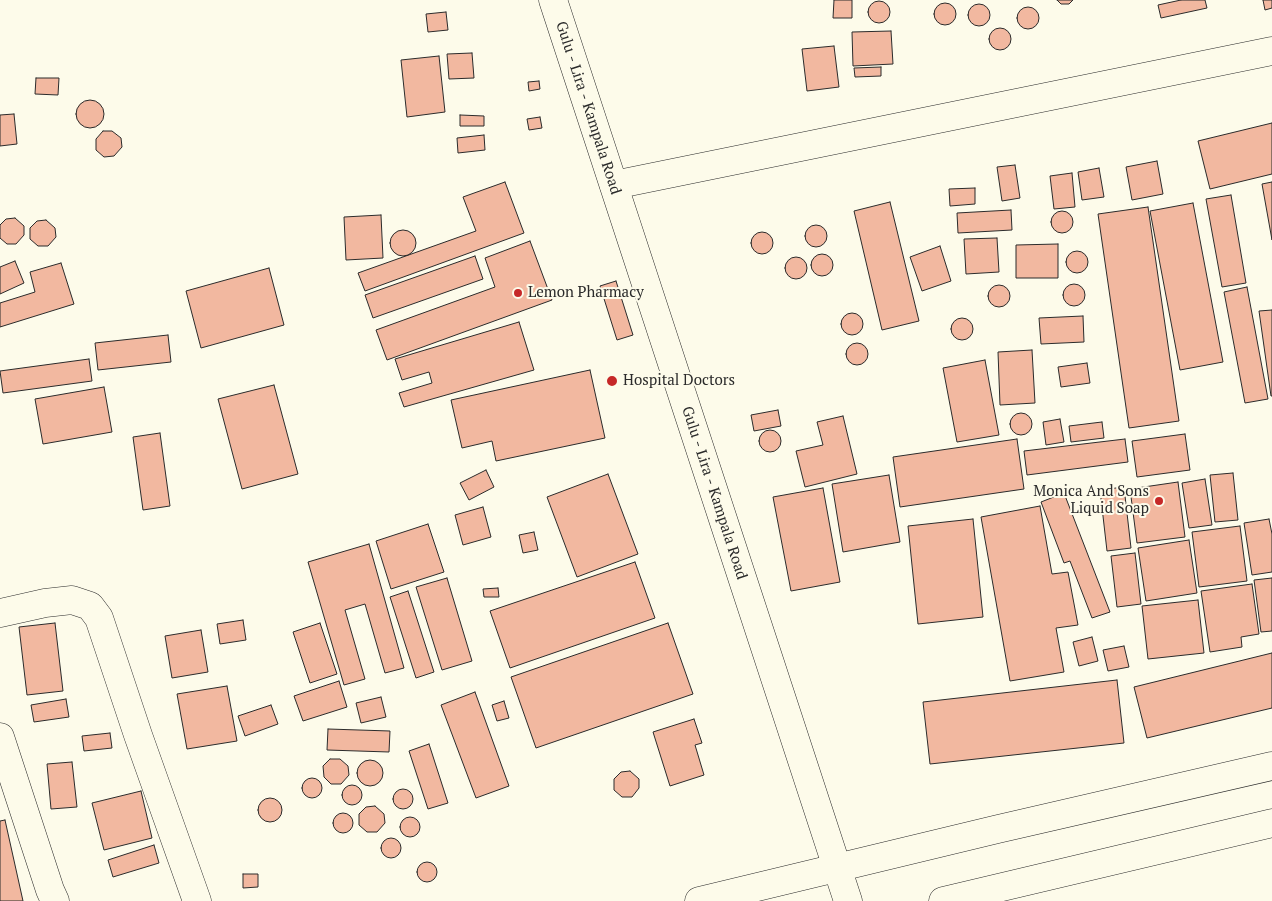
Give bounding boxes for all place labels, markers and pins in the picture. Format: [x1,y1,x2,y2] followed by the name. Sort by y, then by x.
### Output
[528,284,644,302] place label: Lemon Pharmacy
[512,287,524,299] marker: Lemon Pharmacy
[623,372,735,390] place label: Hospital Doctors
[605,374,619,388] marker: Hospital Doctors
[1033,483,1149,518] place label: Monica And Sons Liquid Soap
[1153,495,1165,507] marker: Monica And Sons Liquid Soap

